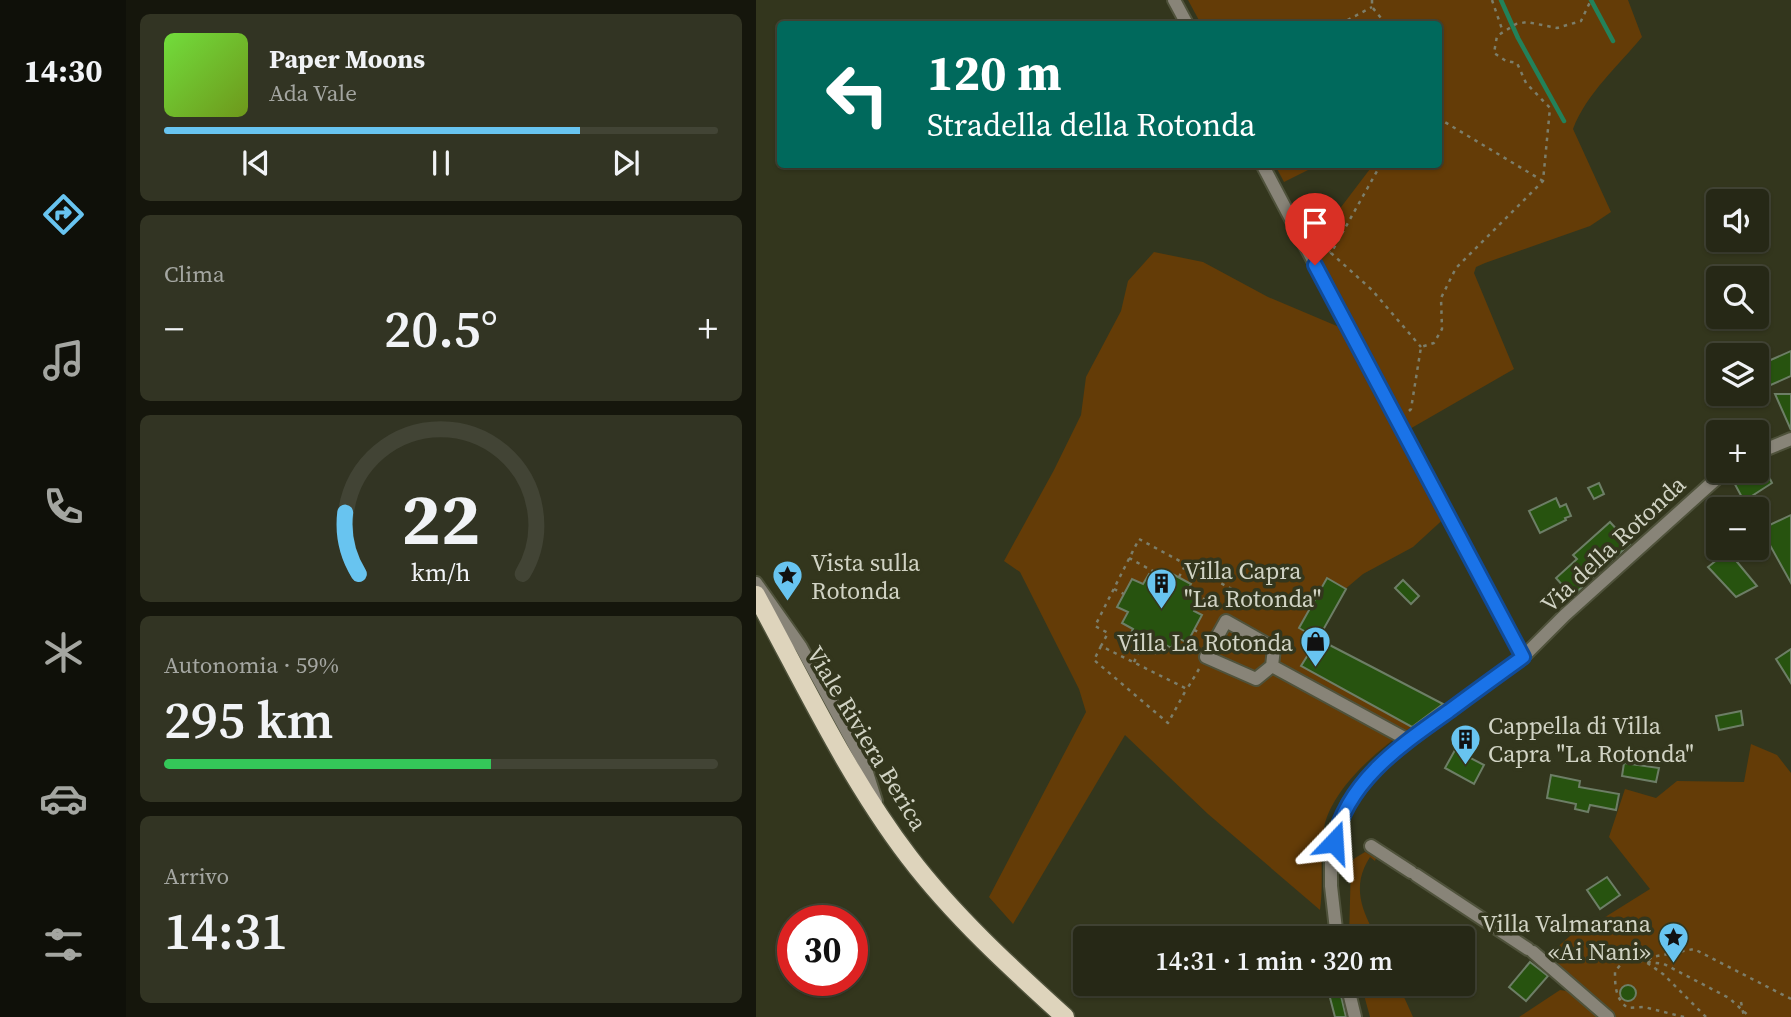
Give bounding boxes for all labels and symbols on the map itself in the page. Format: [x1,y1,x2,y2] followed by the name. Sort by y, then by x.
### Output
[1285,193,1345,265] pin
[1533,468,1693,620] street label: Via della Rotonda
[811,546,921,607] place label: Vista sulla Rotonda
[1184,554,1321,615] place label: Villa Capra "La Rotonda"
[771,559,805,603] place icon: Vista sulla Rotonda
[1144,567,1178,611] building icon: Villa Capra "La Rotonda"
[1299,625,1333,669] shop icon: Villa La Rotonda
[1117,626,1294,659] place label: Villa La Rotonda
[799,639,936,837] street label: Viale Riviera Berica
[1488,709,1694,770] place label: Cappella di Villa Capra "La Rotonda"
[1448,722,1482,766] building icon: Cappella di Villa Capra "La Rotonda"
[1297,805,1371,879] position arrow
[777,905,868,996] speed limit sign: 30
[1481,907,1652,968] place label: Villa Valmarana «Ai Nani»
[1657,920,1691,964] place icon: Villa Valmarana «Ai Nani»

